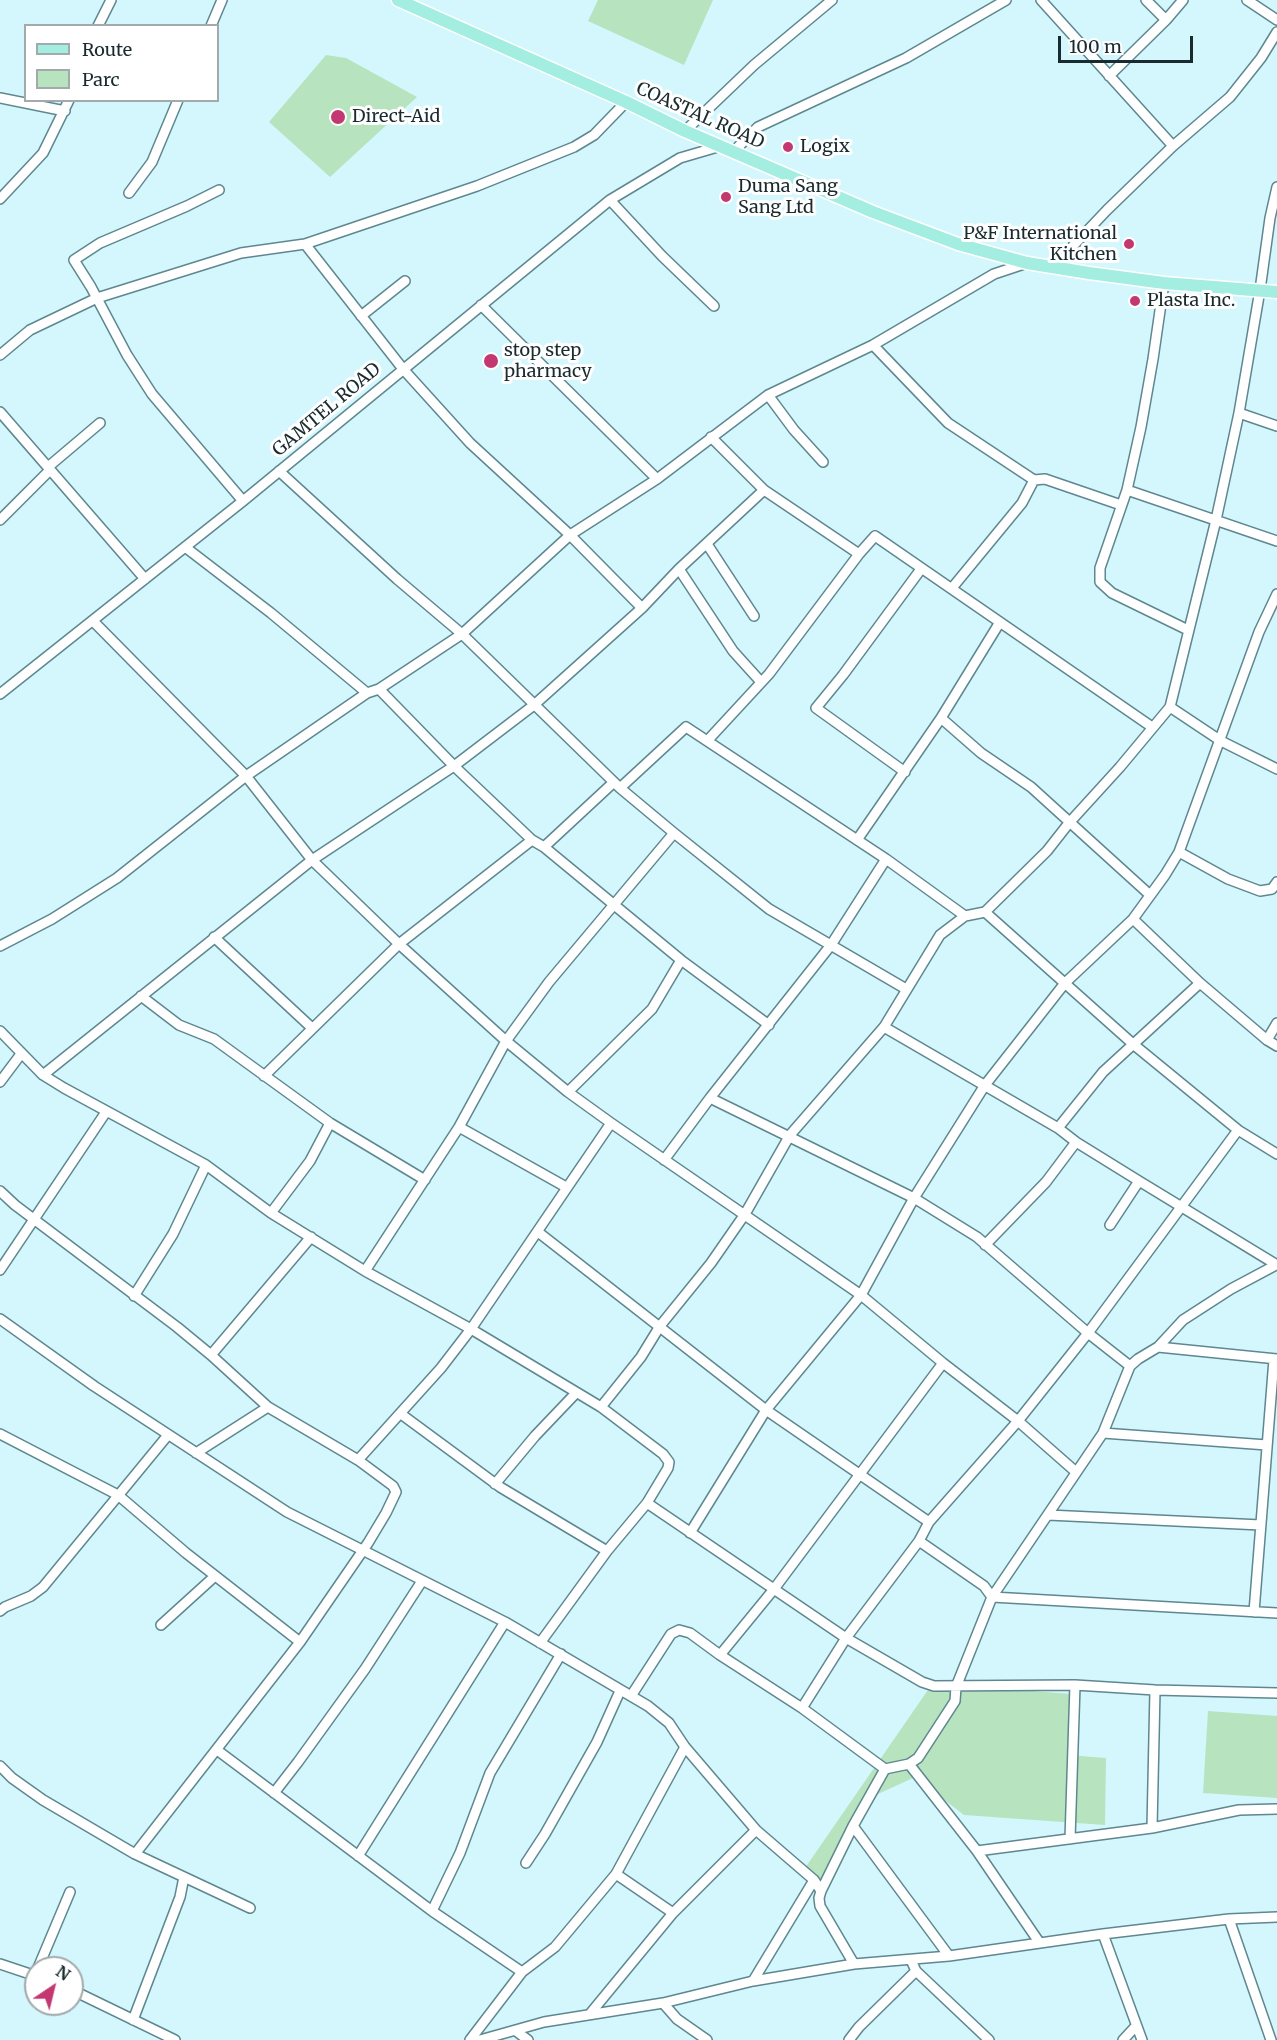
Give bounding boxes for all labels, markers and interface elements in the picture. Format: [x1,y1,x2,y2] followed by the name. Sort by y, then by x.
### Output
[24,24,219,102] legend
[1061,24,1196,62] scale bar
[1069,35,1122,58] text: 100 m
[82,38,132,61] text: Route
[82,68,120,91] text: Parc
[633,78,767,154] street label: COASTAL ROAD
[352,106,440,128] place label: Direct-Aid
[329,108,347,126] marker: Direct-Aid
[800,136,850,158] place label: Logix
[781,140,795,154] marker: Logix
[738,176,838,219] place label: Duma Sang Sang Ltd
[719,190,733,204] marker: Duma Sang Sang Ltd
[963,223,1117,266] place label: P&F International Kitchen
[1122,237,1136,251] marker: P&F International Kitchen
[1147,290,1235,312] place label: Plasta Inc.
[1128,294,1142,308] marker: Plasta Inc.
[504,340,592,382] place label: stop step pharmacy
[482,352,500,370] marker: stop step pharmacy
[269,359,385,461] street label: GAMTEL ROAD
[24,1956,84,2016] north arrow
[52,1961,74,1985] text: N

